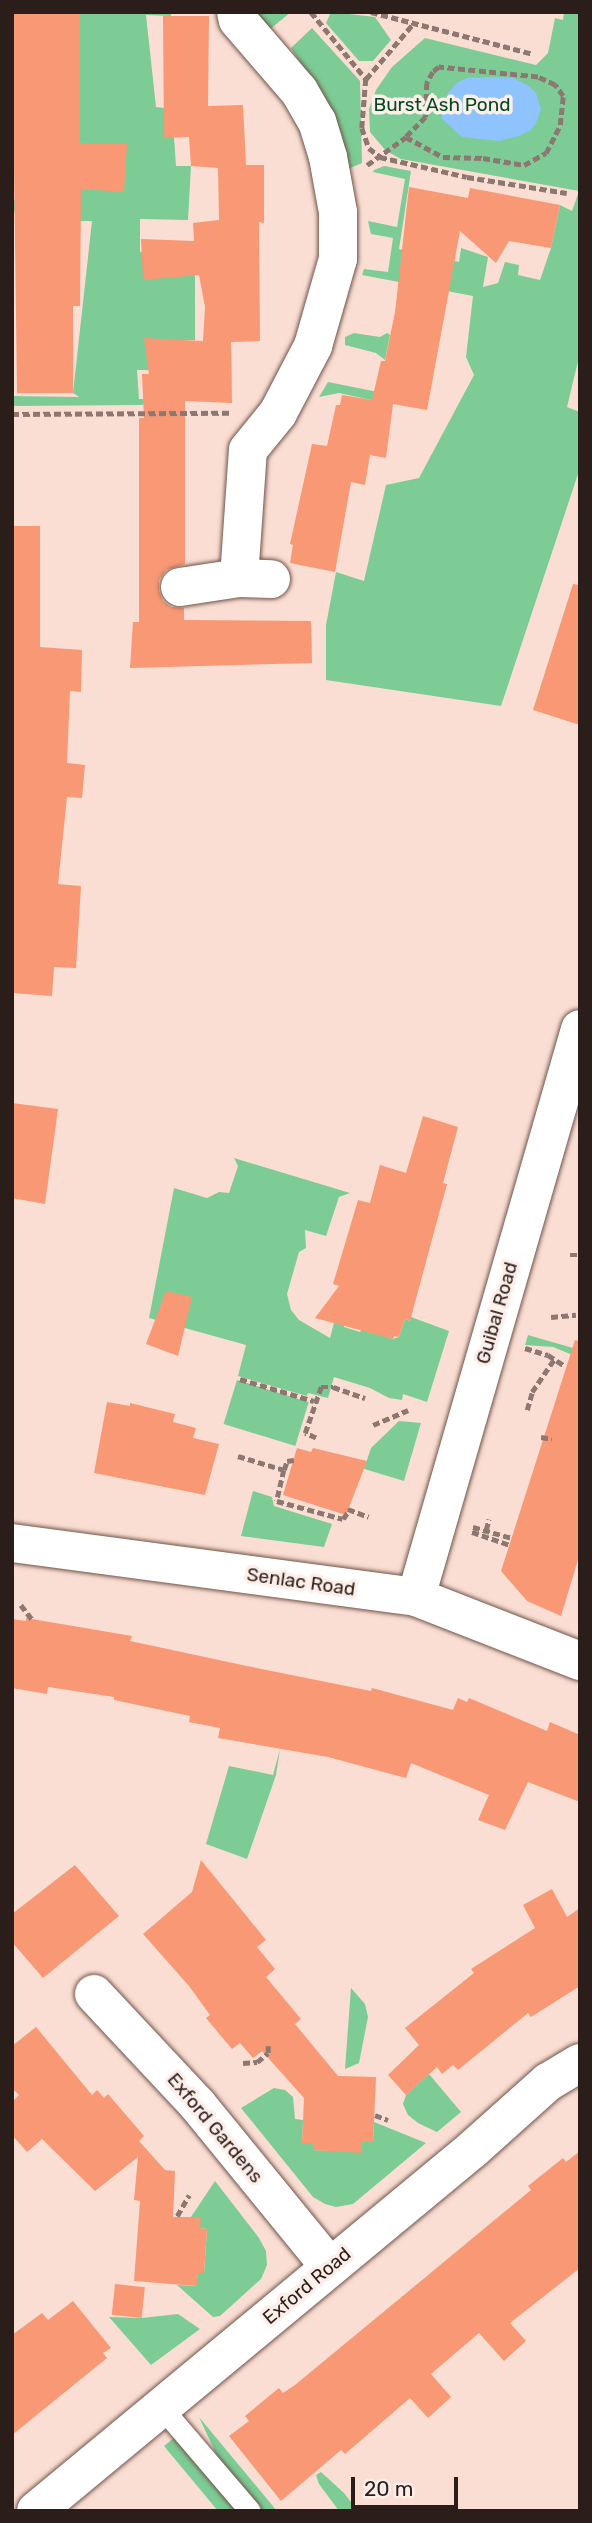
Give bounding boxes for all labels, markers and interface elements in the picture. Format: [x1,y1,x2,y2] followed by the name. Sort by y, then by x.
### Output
[373,94,511,116] park label: Burst Ash Pond
[472,1259,522,1367] street label: Guibal Road
[245,1563,357,1601] street label: Senlac Road
[162,2068,268,2188] street label: Exford Gardens
[258,2243,356,2329] street label: Exford Road
[354,2464,461,2508] scale bar
[364,2476,413,2501] text: 20 m

